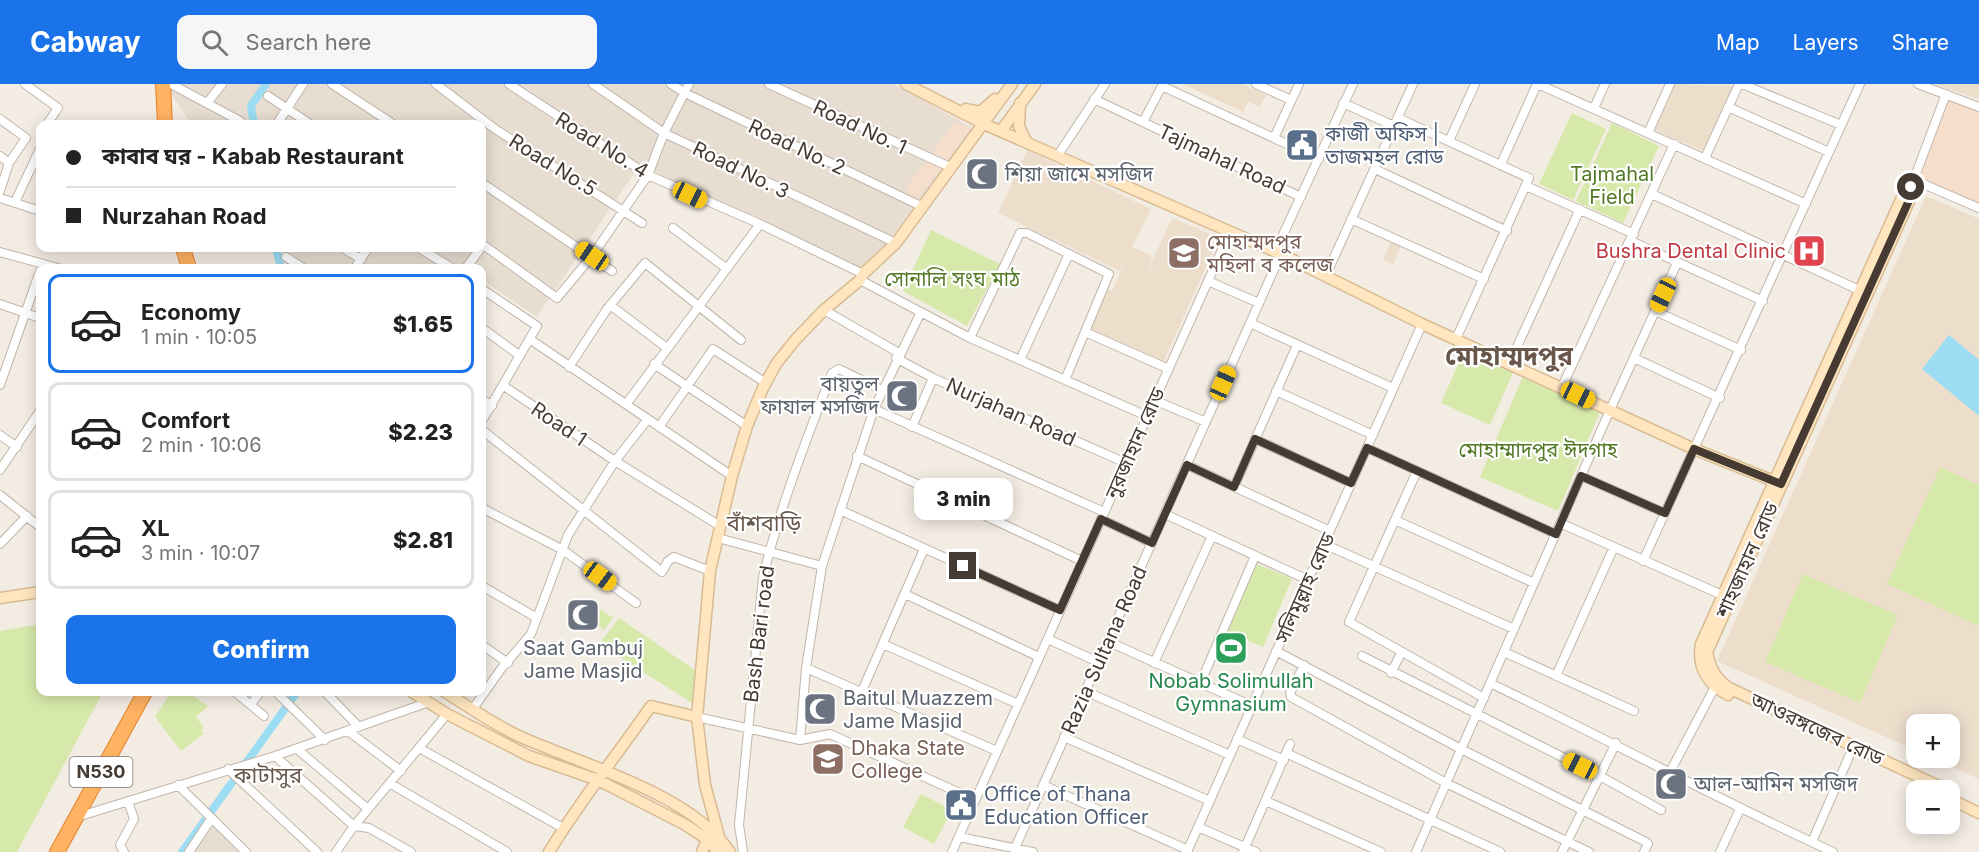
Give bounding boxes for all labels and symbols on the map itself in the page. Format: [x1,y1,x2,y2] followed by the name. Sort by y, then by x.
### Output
[809,95,911,159] street label: Road No. 1
[551,107,653,183] street label: Road No. 4
[745,114,849,180] street label: Road No. 2
[1154,119,1290,199] street label: Tajmahal Road
[1324,122,1444,169] place label: কাজী অফিস | তাজমহল রোড
[1284,127,1320,163] public building icon: কাজী অফিস | তাজমহল রোড
[505,129,601,201] street label: Road No.5
[689,136,793,204] street label: Road No. 3
[964,156,1000,192] mosque icon: শিয়া জামে মসজিদ
[1004,162,1154,186] place label: শিয়া জামে মসজিদ
[1570,162,1654,209] park label: Tajmahal Field
[1897,173,1924,200] route start
[670,179,710,211] car
[1206,230,1334,277] place label: মোহাম্মদপুর মহিলা ব কলেজ
[1791,233,1827,269] hospital icon: Bushra Dental Clinic
[1166,235,1202,271] school or university icon: মোহাম্মদপুর মহিলা ব কলেজ
[572,238,612,274] car
[1596,239,1786,263] place label: Bushra Dental Clinic
[884,267,1021,291] park label: সোনালি সংঘ মাঠ
[1647,275,1679,315] car
[1445,340,1573,373] district label: মোহাম্মদপুর
[1207,363,1239,403] car
[760,372,880,419] place label: বায়তুল ফাযাল মসজিদ
[942,373,1080,451] street label: Nurjahan Road
[884,378,920,414] mosque icon: বায়তুল ফাযাল মসজিদ
[1558,379,1598,411] car
[1099,383,1170,503] street label: নুরজাহান রোড
[527,397,591,451] street label: Road 1
[1458,438,1618,462] park label: মোহাম্মাদপুর ঈদগাহ
[914,479,1012,521] callout: 3 min
[1710,498,1784,623] street label: শাহজাহান রোড
[726,510,802,536] district label: বাঁশবাড়ি
[1270,528,1340,648] street label: সলিমুল্লাহ রোড
[949,552,976,579] route end
[580,558,620,594] car
[1056,562,1152,738] street label: Razia Sultana Road
[739,564,779,704] street label: Bash Bari road
[565,597,601,633] mosque icon: Saat Gambuj Jame Masjid
[1213,630,1249,666] sports icon: Nobab Solimullah Gymnasium
[523,636,643,683] place label: Saat Gambuj Jame Masjid
[1148,669,1314,716] place label: Nobab Solimullah Gymnasium
[843,686,993,733] place label: Baitul Muazzem Jame Masjid
[1746,687,1888,771] street label: আওরঙ্গজেব রোড
[802,691,838,727] mosque icon: Baitul Muazzem Jame Masjid
[851,736,965,783] place label: Dhaka State College
[810,741,846,777] school or university icon: Dhaka State College
[1560,750,1600,782] car
[70,757,132,787] road number: N530
[233,762,303,789] district label: কাটাসুর
[1653,766,1689,802] mosque icon: আল-আমিন মসজিদ
[1693,772,1859,796] place label: আল-আমিন মসজিদ
[984,782,1149,829] place label: Office of Thana Education Officer
[943,787,979,823] public building icon: Office of Thana Education Officer

